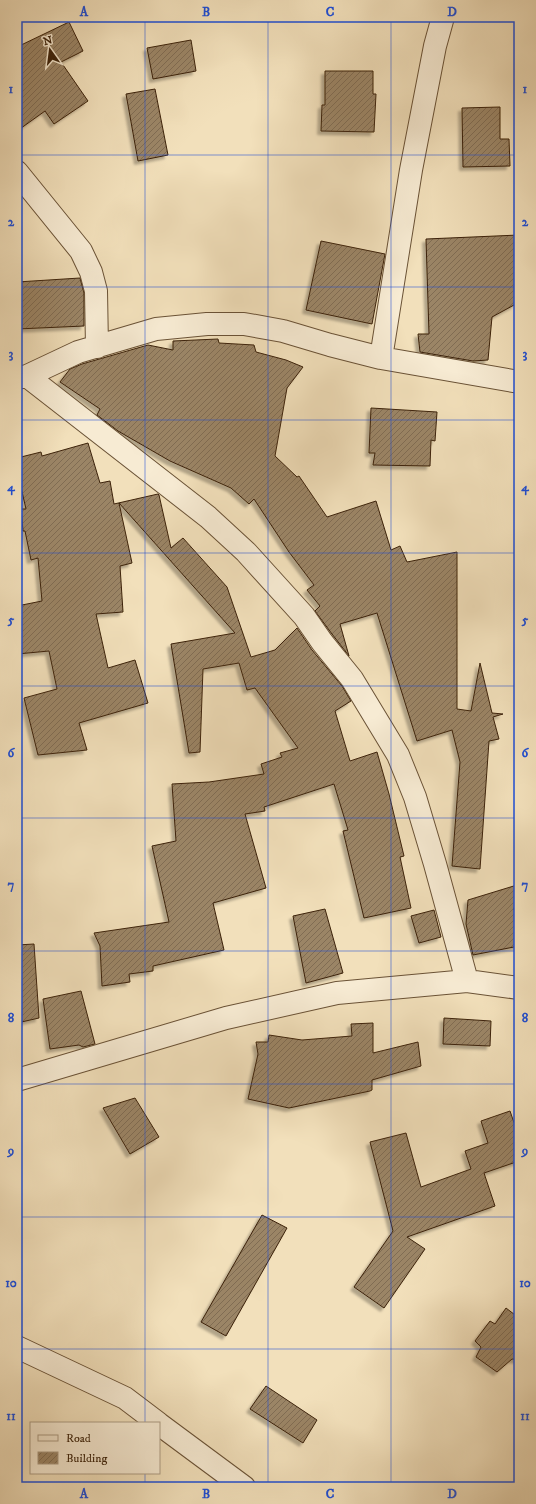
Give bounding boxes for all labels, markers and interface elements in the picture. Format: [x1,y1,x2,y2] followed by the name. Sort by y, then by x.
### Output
[79,4,89,20] text: A
[202,4,210,20] text: B
[326,4,335,20] text: C
[447,4,457,20] text: D
[30,30,70,70] north arrow
[42,33,54,49] text: N
[9,81,14,97] text: 1
[523,81,528,97] text: 1
[8,214,15,230] text: 2
[522,214,529,230] text: 2
[9,346,14,362] text: 3
[523,346,528,362] text: 3
[6,479,15,496] text: 4
[520,479,529,496] text: 4
[7,612,15,628] text: 5
[521,612,529,628] text: 5
[8,745,16,761] text: 6
[522,745,530,761] text: 6
[8,877,15,893] text: 7
[522,877,529,893] text: 7
[8,1010,15,1026] text: 8
[522,1010,529,1026] text: 8
[7,1143,14,1159] text: 9
[521,1143,528,1159] text: 9
[5,1275,17,1291] text: 10
[519,1275,531,1291] text: 10
[6,1408,16,1424] text: 11
[520,1408,530,1424] text: 11
[30,1422,160,1474] legend
[66,1431,91,1446] text: Road
[66,1451,107,1466] text: Building
[79,1486,89,1502] text: A
[202,1486,210,1502] text: B
[326,1486,335,1502] text: C
[447,1486,457,1502] text: D

